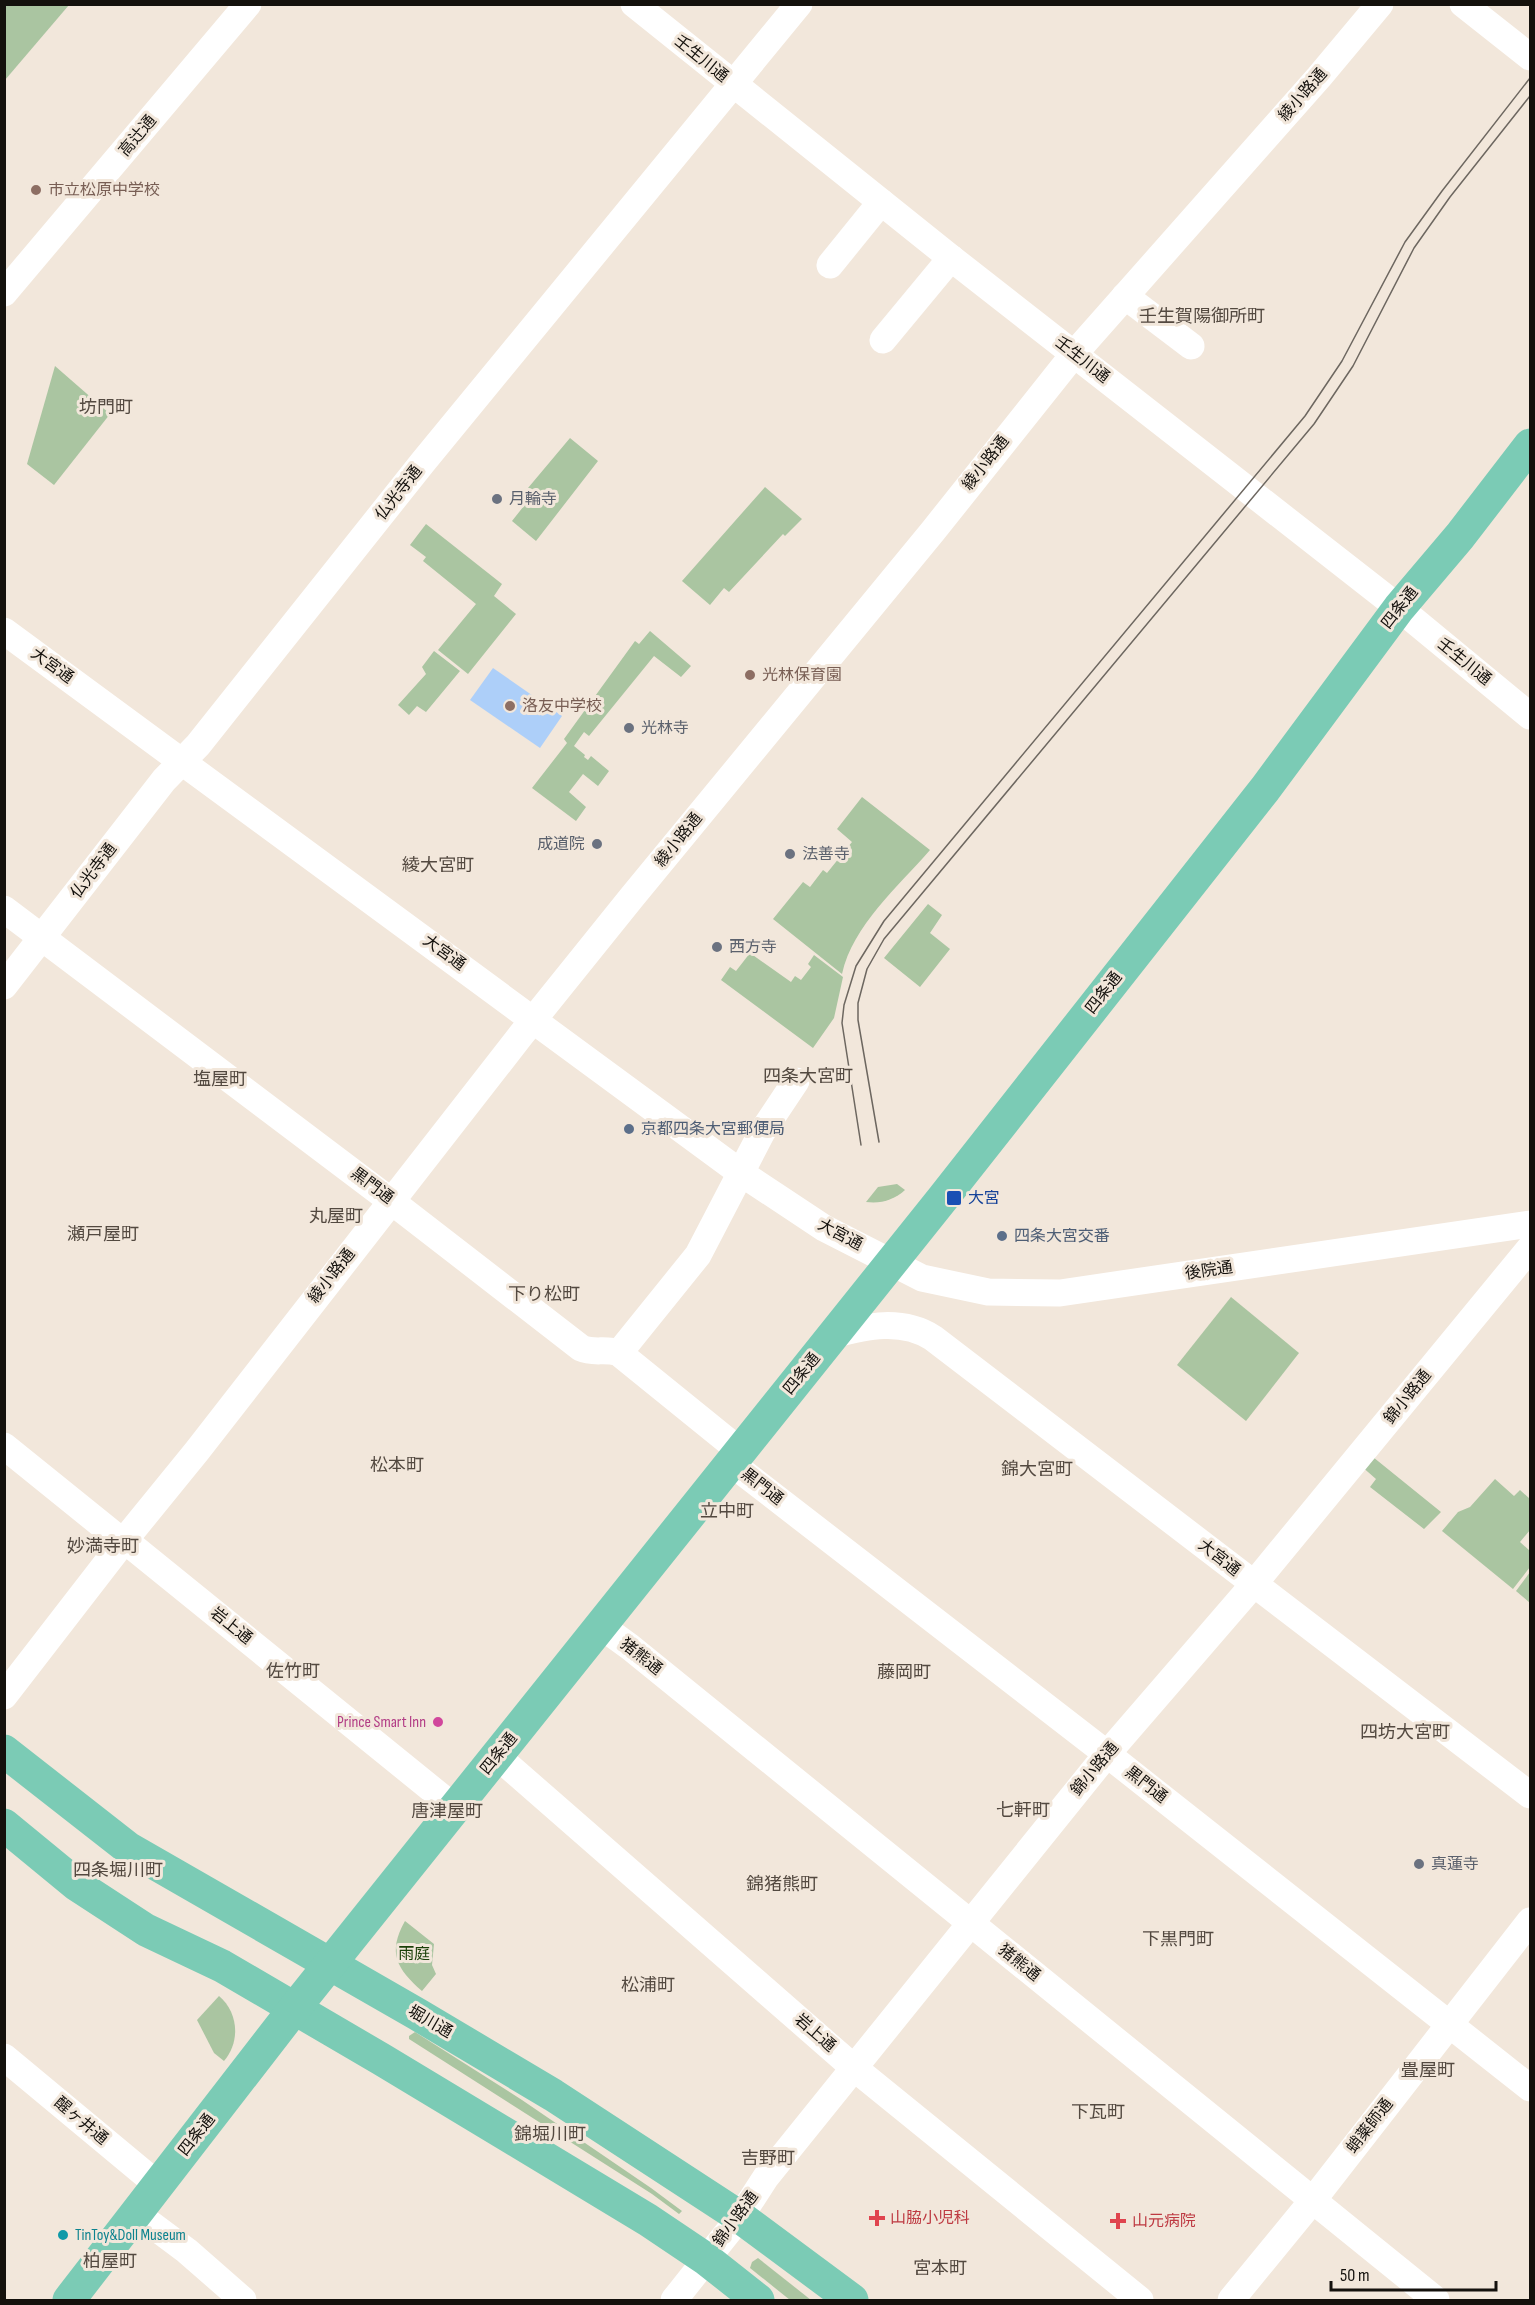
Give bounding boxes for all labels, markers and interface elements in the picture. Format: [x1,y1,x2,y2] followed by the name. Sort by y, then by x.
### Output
[670,31,732,87] street label: 壬生川通
[1275,65,1331,125] street label: 綾小路通
[115,112,161,160] street label: 高辻通
[48,181,160,200] place label: 市立松原中学校
[29,183,43,197] marker: 市立松原中学校
[1139,306,1265,327] district label: 壬生賀陽御所町
[1051,333,1113,387] street label: 壬生川通
[79,397,133,418] district label: 坊門町
[959,432,1013,494] street label: 綾小路通
[372,462,426,524] street label: 仏光寺通
[509,490,557,509] place label: 月輪寺
[490,492,504,506] marker: 月輪寺
[1378,583,1422,633] street label: 四条通
[1433,634,1495,690] street label: 壬生川通
[27,644,77,688] street label: 大宮通
[762,666,842,685] place label: 光林保育園
[743,668,757,682] marker: 光林保育園
[522,697,602,716] place label: 洛友中学校
[503,699,517,713] marker: 洛友中学校
[641,719,689,738] place label: 光林寺
[622,721,636,735] marker: 光林寺
[651,809,707,871] street label: 綾小路通
[537,835,585,854] place label: 成道院
[590,837,604,851] marker: 成道院
[67,840,121,902] street label: 仏光寺通
[802,845,850,864] place label: 法善寺
[783,847,797,861] marker: 法善寺
[402,855,474,876] district label: 綾大宮町
[419,931,469,975] street label: 大宮通
[729,938,777,957] place label: 西方寺
[710,940,724,954] marker: 西方寺
[1082,968,1126,1018] street label: 四条通
[763,1066,853,1087] district label: 四条大宮町
[193,1069,247,1090] district label: 塩屋町
[641,1120,785,1139] place label: 京都四条大宮郵便局
[622,1122,636,1136] marker: 京都四条大宮郵便局
[347,1164,397,1208] street label: 黒門通
[945,1189,963,1207] marker: 大宮
[968,1189,1000,1208] place label: 大宮
[309,1206,363,1227] district label: 丸屋町
[814,1215,866,1255] street label: 大宮通
[67,1224,139,1245] district label: 瀬戸屋町
[1014,1227,1110,1246] place label: 四条大宮交番
[995,1229,1009,1243] marker: 四条大宮交番
[305,1245,359,1307] street label: 綾小路通
[1184,1258,1234,1284] street label: 後院通
[508,1284,580,1305] district label: 下り松町
[780,1349,824,1399] street label: 四条通
[1380,1366,1436,1428] street label: 錦小路通
[370,1455,424,1476] district label: 松本町
[1001,1459,1073,1480] district label: 錦大宮町
[737,1465,787,1509] street label: 黒門通
[700,1501,754,1522] district label: 立中町
[67,1536,139,1557] district label: 妙満寺町
[1194,1536,1244,1580] street label: 大宮通
[206,1604,256,1648] street label: 岩上通
[616,1635,666,1679] street label: 猪熊通
[266,1661,320,1682] district label: 佐竹町
[877,1662,931,1683] district label: 藤岡町
[337,1713,426,1732] place label: Prince Smart Inn
[431,1715,445,1729] marker: Prince Smart Inn
[1360,1722,1450,1743] district label: 四坊大宮町
[477,1729,521,1779] street label: 四条通
[1067,1738,1123,1800] street label: 錦小路通
[1121,1763,1171,1807] street label: 黒門通
[996,1800,1050,1821] district label: 七軒町
[411,1801,483,1822] district label: 唐津屋町
[1431,1855,1479,1874] place label: 真蓮寺
[1412,1857,1426,1871] marker: 真蓮寺
[73,1860,163,1881] district label: 四条堀川町
[746,1874,818,1895] district label: 錦猪熊町
[1142,1929,1214,1950] district label: 下黒門町
[994,1941,1044,1985] street label: 猪熊通
[398,1945,430,1964] park label: 雨庭
[621,1975,675,1996] district label: 松浦町
[404,2002,456,2042] street label: 堀川通
[791,2010,839,2056] street label: 岩上通
[1401,2060,1455,2081] district label: 畳屋町
[50,2093,112,2149] street label: 醒ヶ井通
[1343,2095,1397,2157] street label: 蛸薬師通
[1071,2102,1125,2123] district label: 下瓦町
[175,2110,219,2160] street label: 四条通
[514,2124,586,2145] district label: 錦堀川町
[741,2148,795,2169] district label: 吉野町
[710,2188,762,2250] street label: 錦小路通
[868,2209,886,2227] marker: 山脇小児科
[890,2209,970,2228] place label: 山脇小児科
[1109,2212,1127,2230] marker: 山元病院
[1132,2212,1196,2231] place label: 山元病院
[75,2226,186,2245] place label: TinToy&Doll Museum
[56,2228,70,2242] marker: TinToy&Doll Museum
[83,2251,137,2272] district label: 柏屋町
[1331,2254,1496,2292] scale bar
[913,2258,967,2279] district label: 宮本町
[1340,2265,1370,2286] text: 50 m

